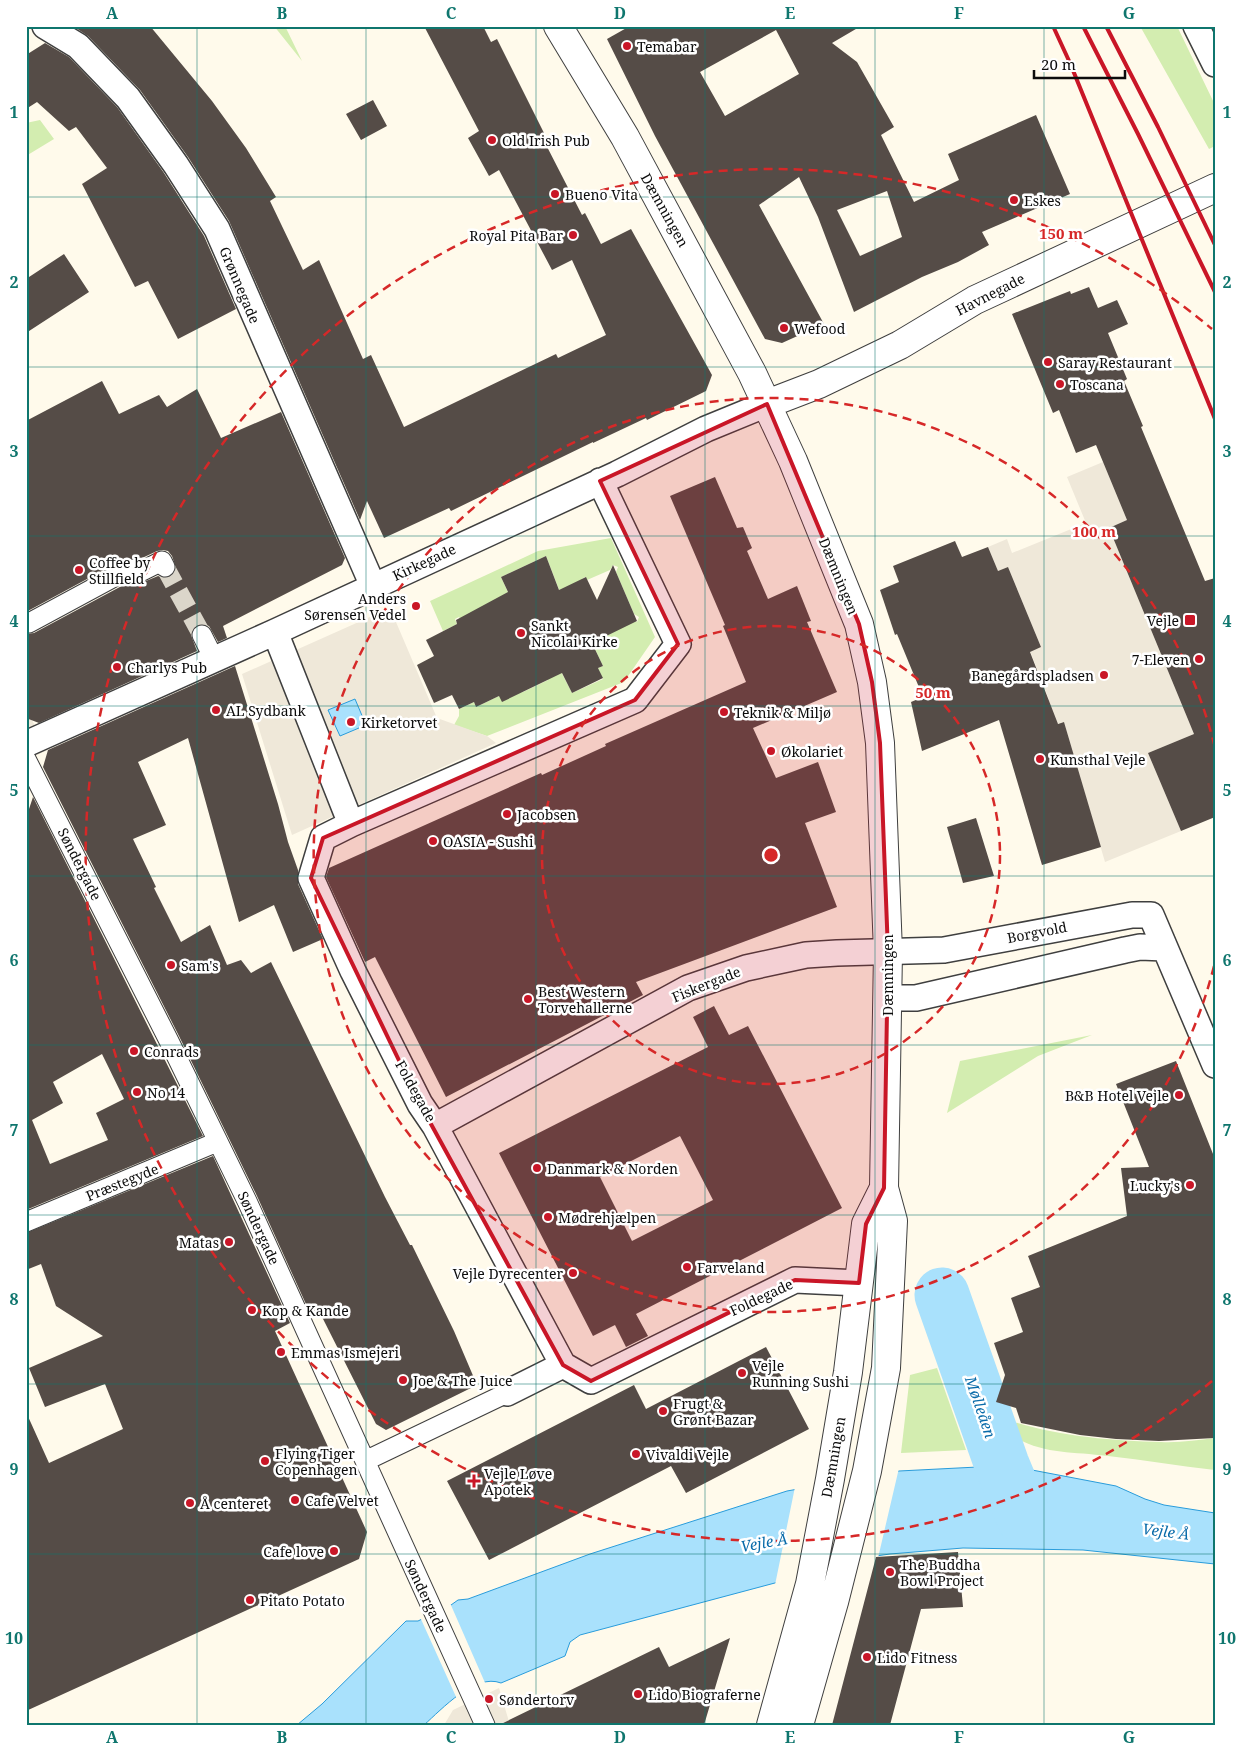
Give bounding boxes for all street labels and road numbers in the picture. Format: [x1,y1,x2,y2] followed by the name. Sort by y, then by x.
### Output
[637,170,693,250] street label: Dæmningen
[215,244,265,326] street label: Grønnegade
[952,268,1028,320] street label: Havnegade
[815,535,863,617] street label: Dæmningen
[389,539,459,585] street label: Kirkegade
[54,825,106,903] street label: Søndergade
[1006,917,1069,947] street label: Borgvold
[878,934,897,1016] street label: Dæmningen
[669,962,743,1006] street label: Fiskergade
[391,1057,441,1125] street label: Foldegade
[83,1159,161,1205] street label: Præstegyde
[234,1188,284,1268] street label: Søndergade
[726,1274,796,1320] street label: Foldegade
[817,1415,849,1499] street label: Dæmningen
[401,1556,451,1636] street label: Søndergade

